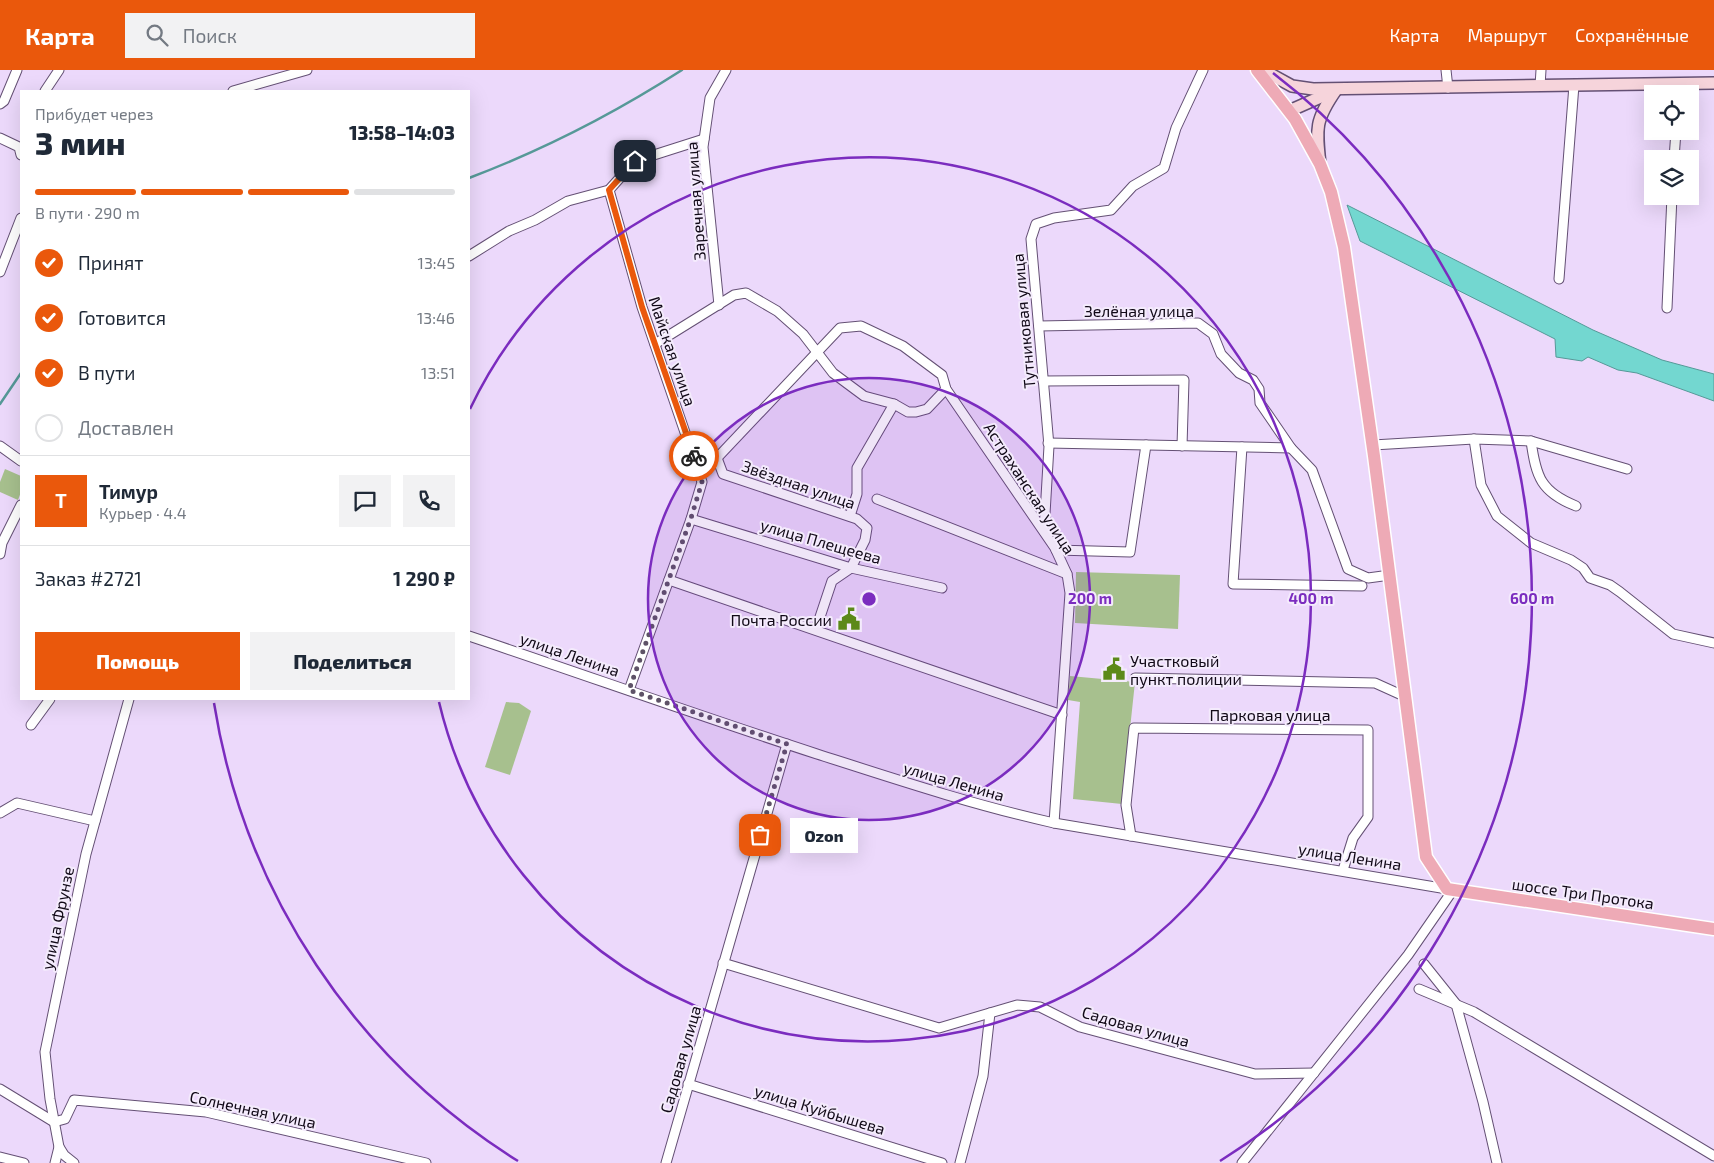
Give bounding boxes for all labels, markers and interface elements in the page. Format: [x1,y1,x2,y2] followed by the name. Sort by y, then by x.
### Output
[125,13,475,58] search box
[25,21,95,50] text: Карта
[143,21,171,49] icon: search
[183,24,237,47] text: Поиск
[1389,24,1439,46] text: Карта
[1467,24,1547,46] text: Маршрут
[1575,24,1689,46] text: Сохранённые
[1644,85,1699,205] map controls
[1644,85,1699,140] button: locate
[35,104,153,123] text: Прибудет через
[349,121,455,144] text: 13:58–14:03
[35,123,126,161] text: 3 мин
[614,140,656,182] pin
[681,141,710,261] street label: Заречная улица
[621,147,649,175] icon: home
[1644,150,1699,205] button: layers
[35,203,140,222] text: В пути · 290 m
[35,249,63,277] icon: check
[78,251,144,274] text: Принят
[418,253,455,272] text: 13:45
[1008,253,1039,389] street label: Тутниковая улица
[644,294,701,409] street label: Майская улица
[1084,301,1194,321] street label: Зелёная улица
[35,304,63,332] icon: check
[78,306,166,329] text: Готовится
[417,308,455,327] text: 13:46
[35,359,63,387] icon: check
[78,361,136,384] text: В пути
[421,363,455,382] text: 13:51
[78,416,174,439] text: Доставлен
[980,419,1080,558] street label: Астраханская улица
[669,431,719,481] courier
[680,442,708,470] icon: bike
[740,456,858,513] street label: Звёздная улица
[339,475,391,527] button: chat
[403,475,455,527] button: phone
[99,480,158,503] text: Тимур
[55,489,67,512] text: Т
[99,503,187,522] text: Курьер · 4.4
[758,515,884,568] street label: улица Плещеева
[35,567,142,590] text: Заказ #2721
[393,567,455,590] text: 1 290 ₽
[1068,589,1112,607] text: 200 m
[1289,589,1333,607] text: 400 m
[1510,589,1554,607] text: 600 m
[860,590,878,608] centre of rings
[836,606,862,632] public building icon: Почта России
[731,610,832,629] place label: Почта России
[517,628,622,681] street label: улица Ленина
[35,632,240,690] button: Помощь
[250,632,455,690] button: Поделиться
[1130,651,1242,689] place label: Участковый пункт полиции
[1101,656,1127,682] public building icon: Участковый пункт полиции
[1209,705,1331,725] street label: Парковая улица
[901,758,1007,805] street label: улица Ленина
[739,814,781,856] pin
[790,818,858,852] callout: Ozon
[746,821,774,849] icon: bag
[804,826,844,845] text: Ozon
[1297,838,1403,875] street label: улица Ленина
[37,865,78,972] street label: улица Фрунзе
[1511,874,1655,912] street label: шоссе Три Протока
[1080,1002,1192,1051] street label: Садовая улица
[656,1003,705,1115] street label: Садовая улица
[752,1080,888,1139] street label: улица Куйбышева
[188,1086,318,1133] street label: Солнечная улица

